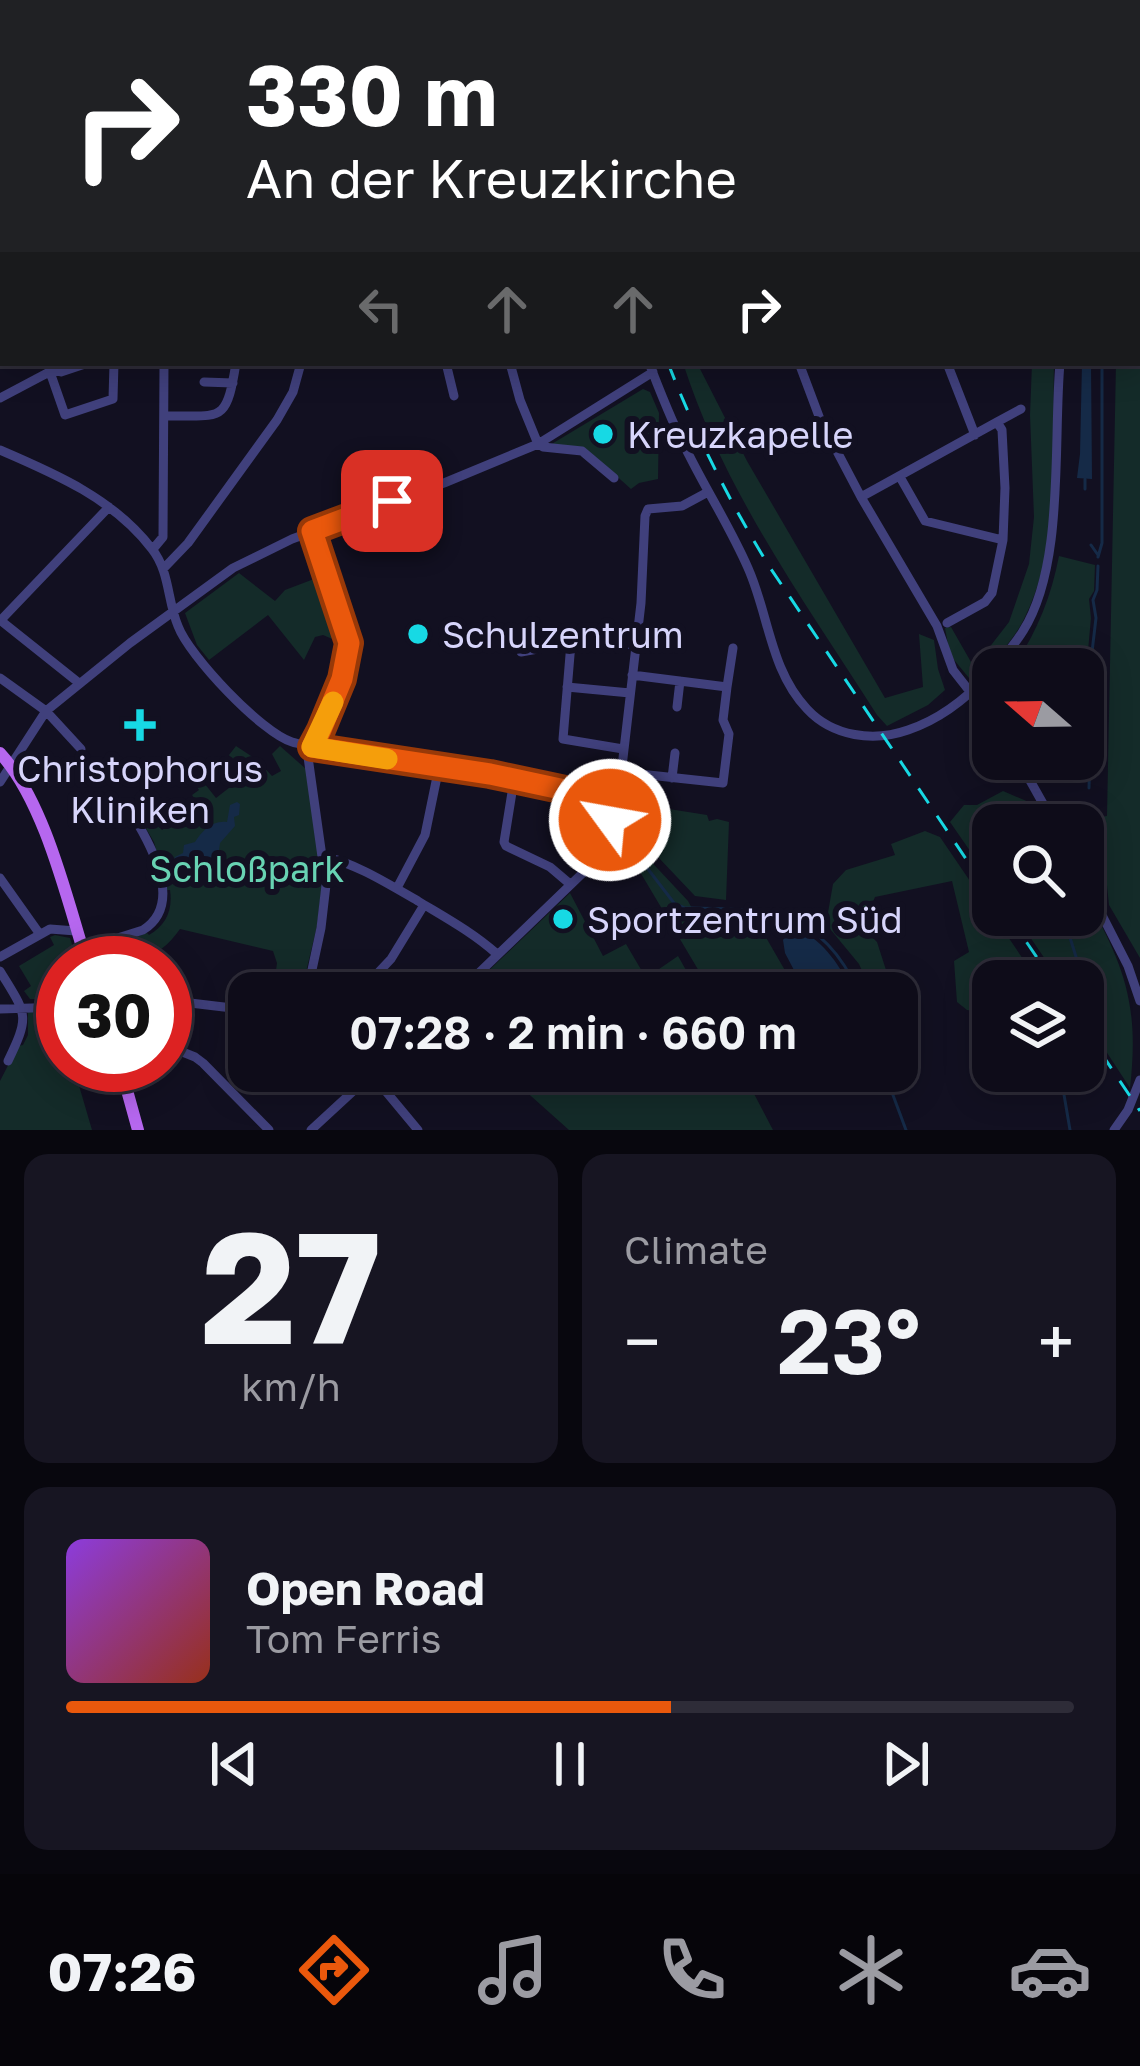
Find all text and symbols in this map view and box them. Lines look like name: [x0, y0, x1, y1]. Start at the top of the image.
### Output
text: 330 m: [246, 44, 498, 144]
icon: right: [48, 48, 204, 204]
text: An der Kreuzkirche: [246, 145, 737, 210]
icon: left: [348, 276, 414, 342]
icon: ahead: [474, 276, 540, 342]
icon: ahead: [600, 276, 666, 342]
icon: right: [726, 276, 792, 342]
place label: Kreuzkapelle: [627, 413, 853, 456]
marker: Kreuzkapelle: [590, 421, 616, 447]
pin: [341, 450, 443, 552]
icon: arrive: [359, 468, 425, 534]
place label: Schulzentrum: [442, 613, 684, 656]
marker: Schulzentrum: [405, 621, 431, 647]
north arrow: [972, 648, 1104, 780]
map controls: [972, 648, 1104, 1092]
marker: Christophorus Kliniken: [124, 709, 156, 741]
place label: Christophorus Kliniken: [17, 747, 263, 831]
position arrow: [547, 757, 673, 883]
button: search: [972, 804, 1104, 936]
park label: Schloßpark: [149, 847, 345, 890]
place label: Sportzentrum Süd: [587, 898, 903, 941]
marker: Sportzentrum Süd: [550, 906, 576, 932]
speed limit sign: 30: [36, 936, 192, 1092]
button: layers: [972, 960, 1104, 1092]
text: 07:28 · 2 min · 660 m: [349, 1005, 797, 1059]
text: 27: [201, 1191, 381, 1378]
text: Climate: [624, 1226, 768, 1273]
text: 23°: [777, 1286, 921, 1394]
text: −: [624, 1301, 660, 1381]
text: +: [1038, 1301, 1074, 1381]
text: km/h: [241, 1363, 341, 1410]
text: Open Road: [246, 1561, 485, 1615]
text: Tom Ferris: [246, 1615, 441, 1662]
icon: previous: [201, 1731, 267, 1797]
icon: pause: [537, 1731, 603, 1797]
icon: next: [873, 1731, 939, 1797]
icon: directions: [292, 1928, 376, 2012]
icon: music: [471, 1928, 555, 2012]
icon: phone: [650, 1928, 734, 2012]
icon: climate: [829, 1928, 913, 2012]
icon: car: [1008, 1928, 1092, 2012]
text: 07:26: [48, 1938, 197, 2003]

